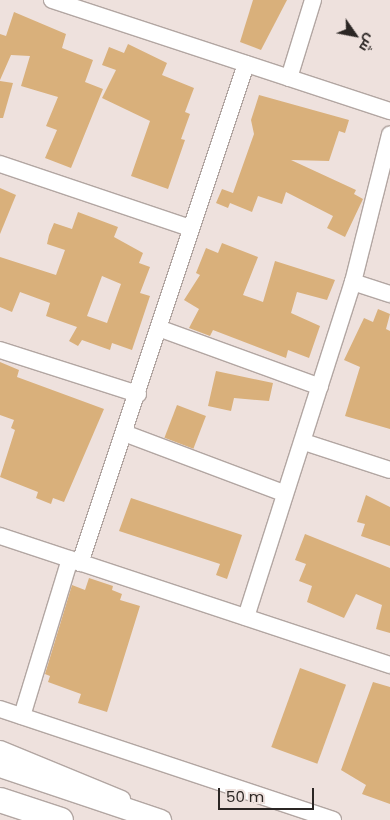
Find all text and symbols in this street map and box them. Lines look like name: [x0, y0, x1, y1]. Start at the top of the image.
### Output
north arrow: [330, 10, 380, 60]
text: ش: [354, 30, 381, 56]
scale bar: [220, 778, 316, 810]
text: 50 m: [226, 786, 264, 807]

